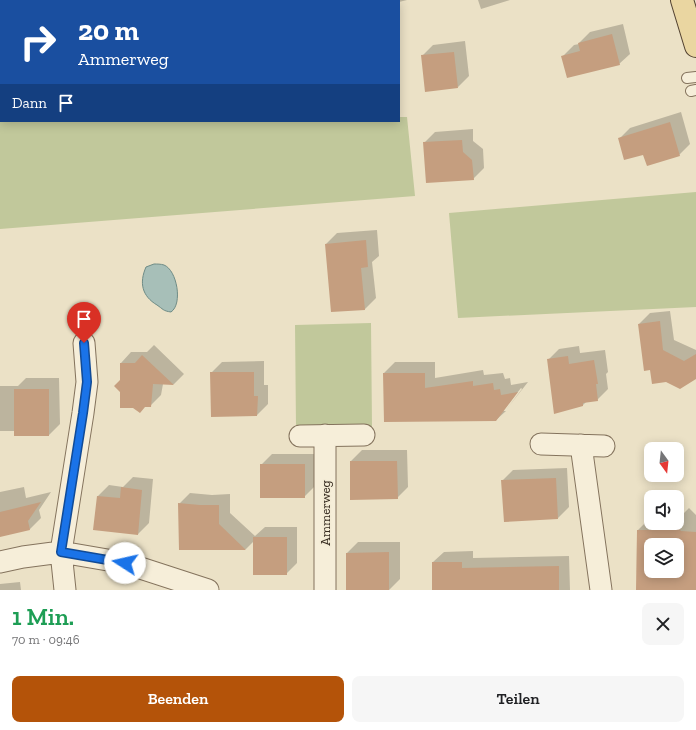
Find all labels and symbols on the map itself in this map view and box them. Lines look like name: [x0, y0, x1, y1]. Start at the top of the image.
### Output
pin: [67, 302, 101, 343]
north arrow: [644, 442, 684, 482]
street label: Ammerweg: [318, 480, 333, 546]
position arrow: [104, 542, 146, 584]

